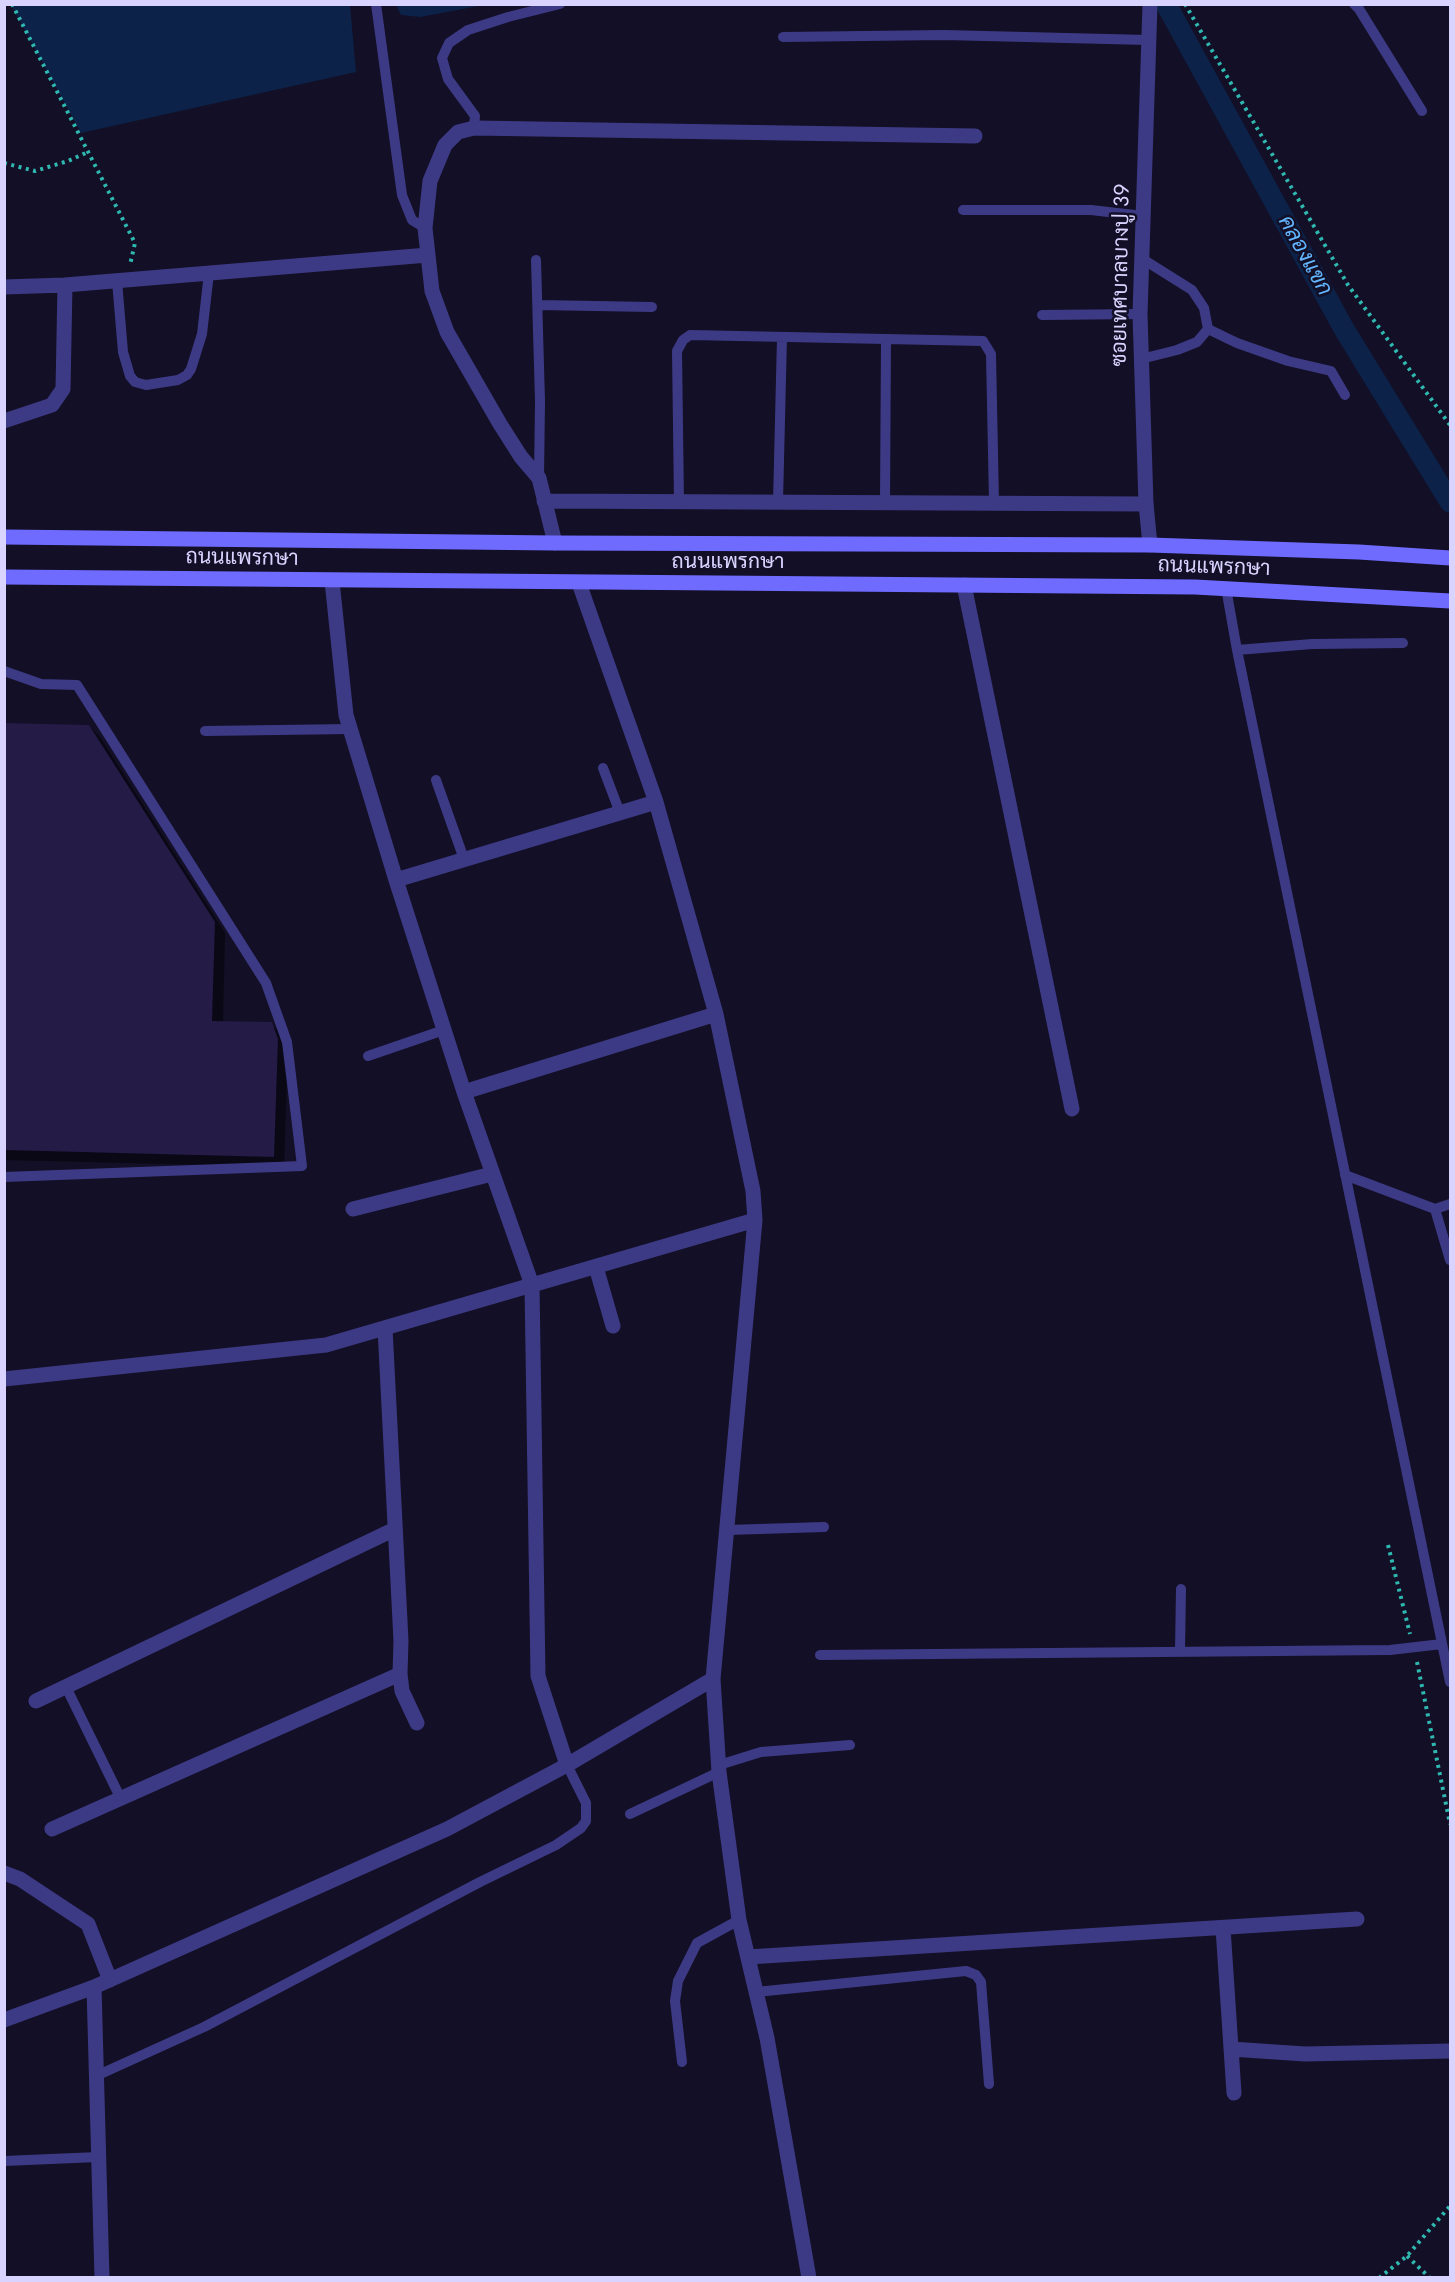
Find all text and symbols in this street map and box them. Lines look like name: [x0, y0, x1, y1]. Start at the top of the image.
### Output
street label: ซอยเทศบาลบางปู 39: [1108, 183, 1136, 367]
water label: คลองแขก: [1271, 211, 1337, 301]
street label: ถนนแพรกษา: [185, 545, 299, 573]
street label: ถนนแพรกษา: [672, 550, 784, 576]
street label: ถนนแพรกษา: [1157, 553, 1271, 583]

